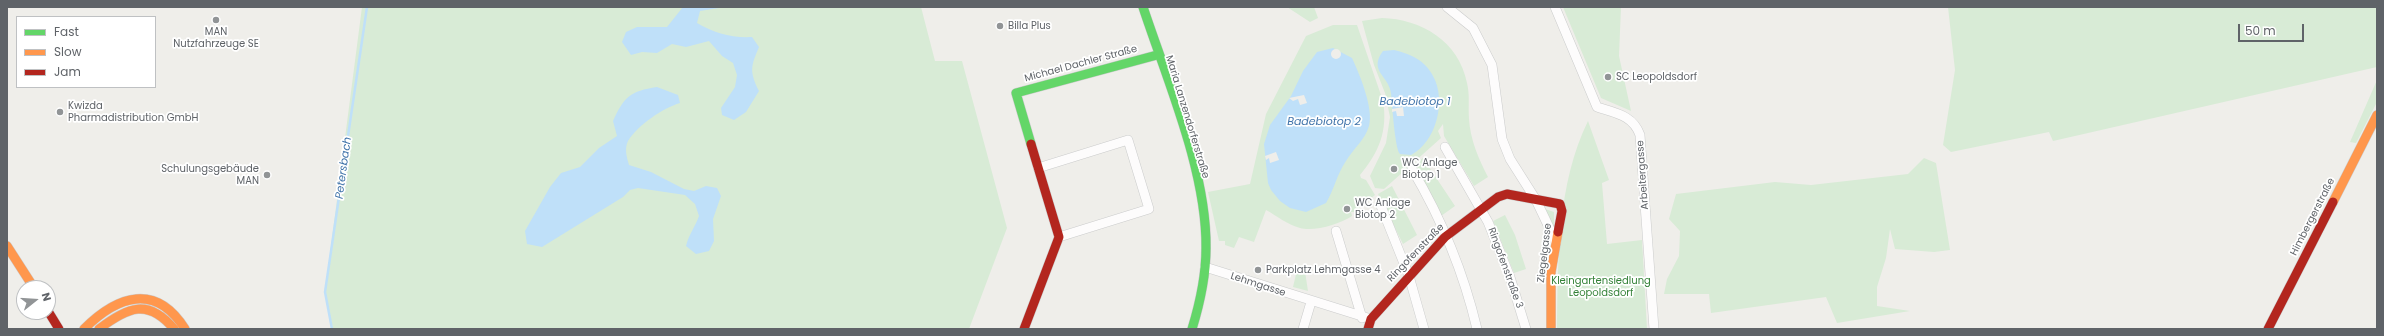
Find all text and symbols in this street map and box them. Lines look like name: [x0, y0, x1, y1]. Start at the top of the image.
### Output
marker: MAN Nutzfahrzeuge SE: [211, 15, 221, 25]
legend: [16, 16, 156, 88]
scale bar: [2240, 16, 2306, 42]
place label: Billa Plus: [1008, 20, 1051, 32]
marker: Billa Plus: [995, 21, 1005, 31]
text: 50 m: [2245, 22, 2276, 39]
text: Fast: [54, 23, 79, 40]
place label: MAN Nutzfahrzeuge SE: [173, 26, 259, 50]
text: Slow: [54, 43, 82, 60]
street label: Michael Dachler Straße: [1023, 43, 1139, 85]
street label: Maria Lanzendorferstraße: [1163, 54, 1211, 180]
text: Jam: [54, 63, 81, 80]
place label: SC Leopoldsdorf: [1616, 71, 1697, 83]
marker: SC Leopoldsdorf: [1603, 72, 1613, 82]
water label: Badebiotop 1: [1380, 95, 1450, 109]
place label: Kwizda Pharmadistribution GmbH: [68, 100, 198, 124]
marker: Kwizda Pharmadistribution GmbH: [55, 107, 65, 117]
water label: Badebiotop 2: [1287, 115, 1361, 129]
water label: Petersbach: [333, 136, 355, 200]
street label: Arbeitergasse: [1635, 140, 1651, 210]
place label: WC Anlage Biotop 1: [1402, 157, 1457, 180]
place label: Schulungsgebäude MAN: [161, 163, 259, 186]
marker: WC Anlage Biotop 1: [1389, 164, 1399, 174]
marker: Schulungsgebäude MAN: [262, 170, 272, 180]
street label: Himbergerstraße: [2288, 176, 2338, 258]
place label: WC Anlage Biotop 2: [1355, 197, 1410, 220]
marker: WC Anlage Biotop 2: [1342, 204, 1352, 214]
street label: Ringofenstraße: [1385, 221, 1447, 285]
street label: Ziegelgasse: [1535, 223, 1555, 283]
street label: Ringofenstraße 3: [1485, 226, 1525, 310]
place label: Parkplatz Lehmgasse 4: [1266, 264, 1381, 276]
marker: Parkplatz Lehmgasse 4: [1253, 265, 1263, 275]
street label: Lehmgasse: [1229, 270, 1287, 300]
park label: Kleingartensiedlung Leopoldsdorf: [1551, 275, 1651, 298]
north arrow: [16, 280, 56, 320]
text: N: [38, 290, 55, 303]

